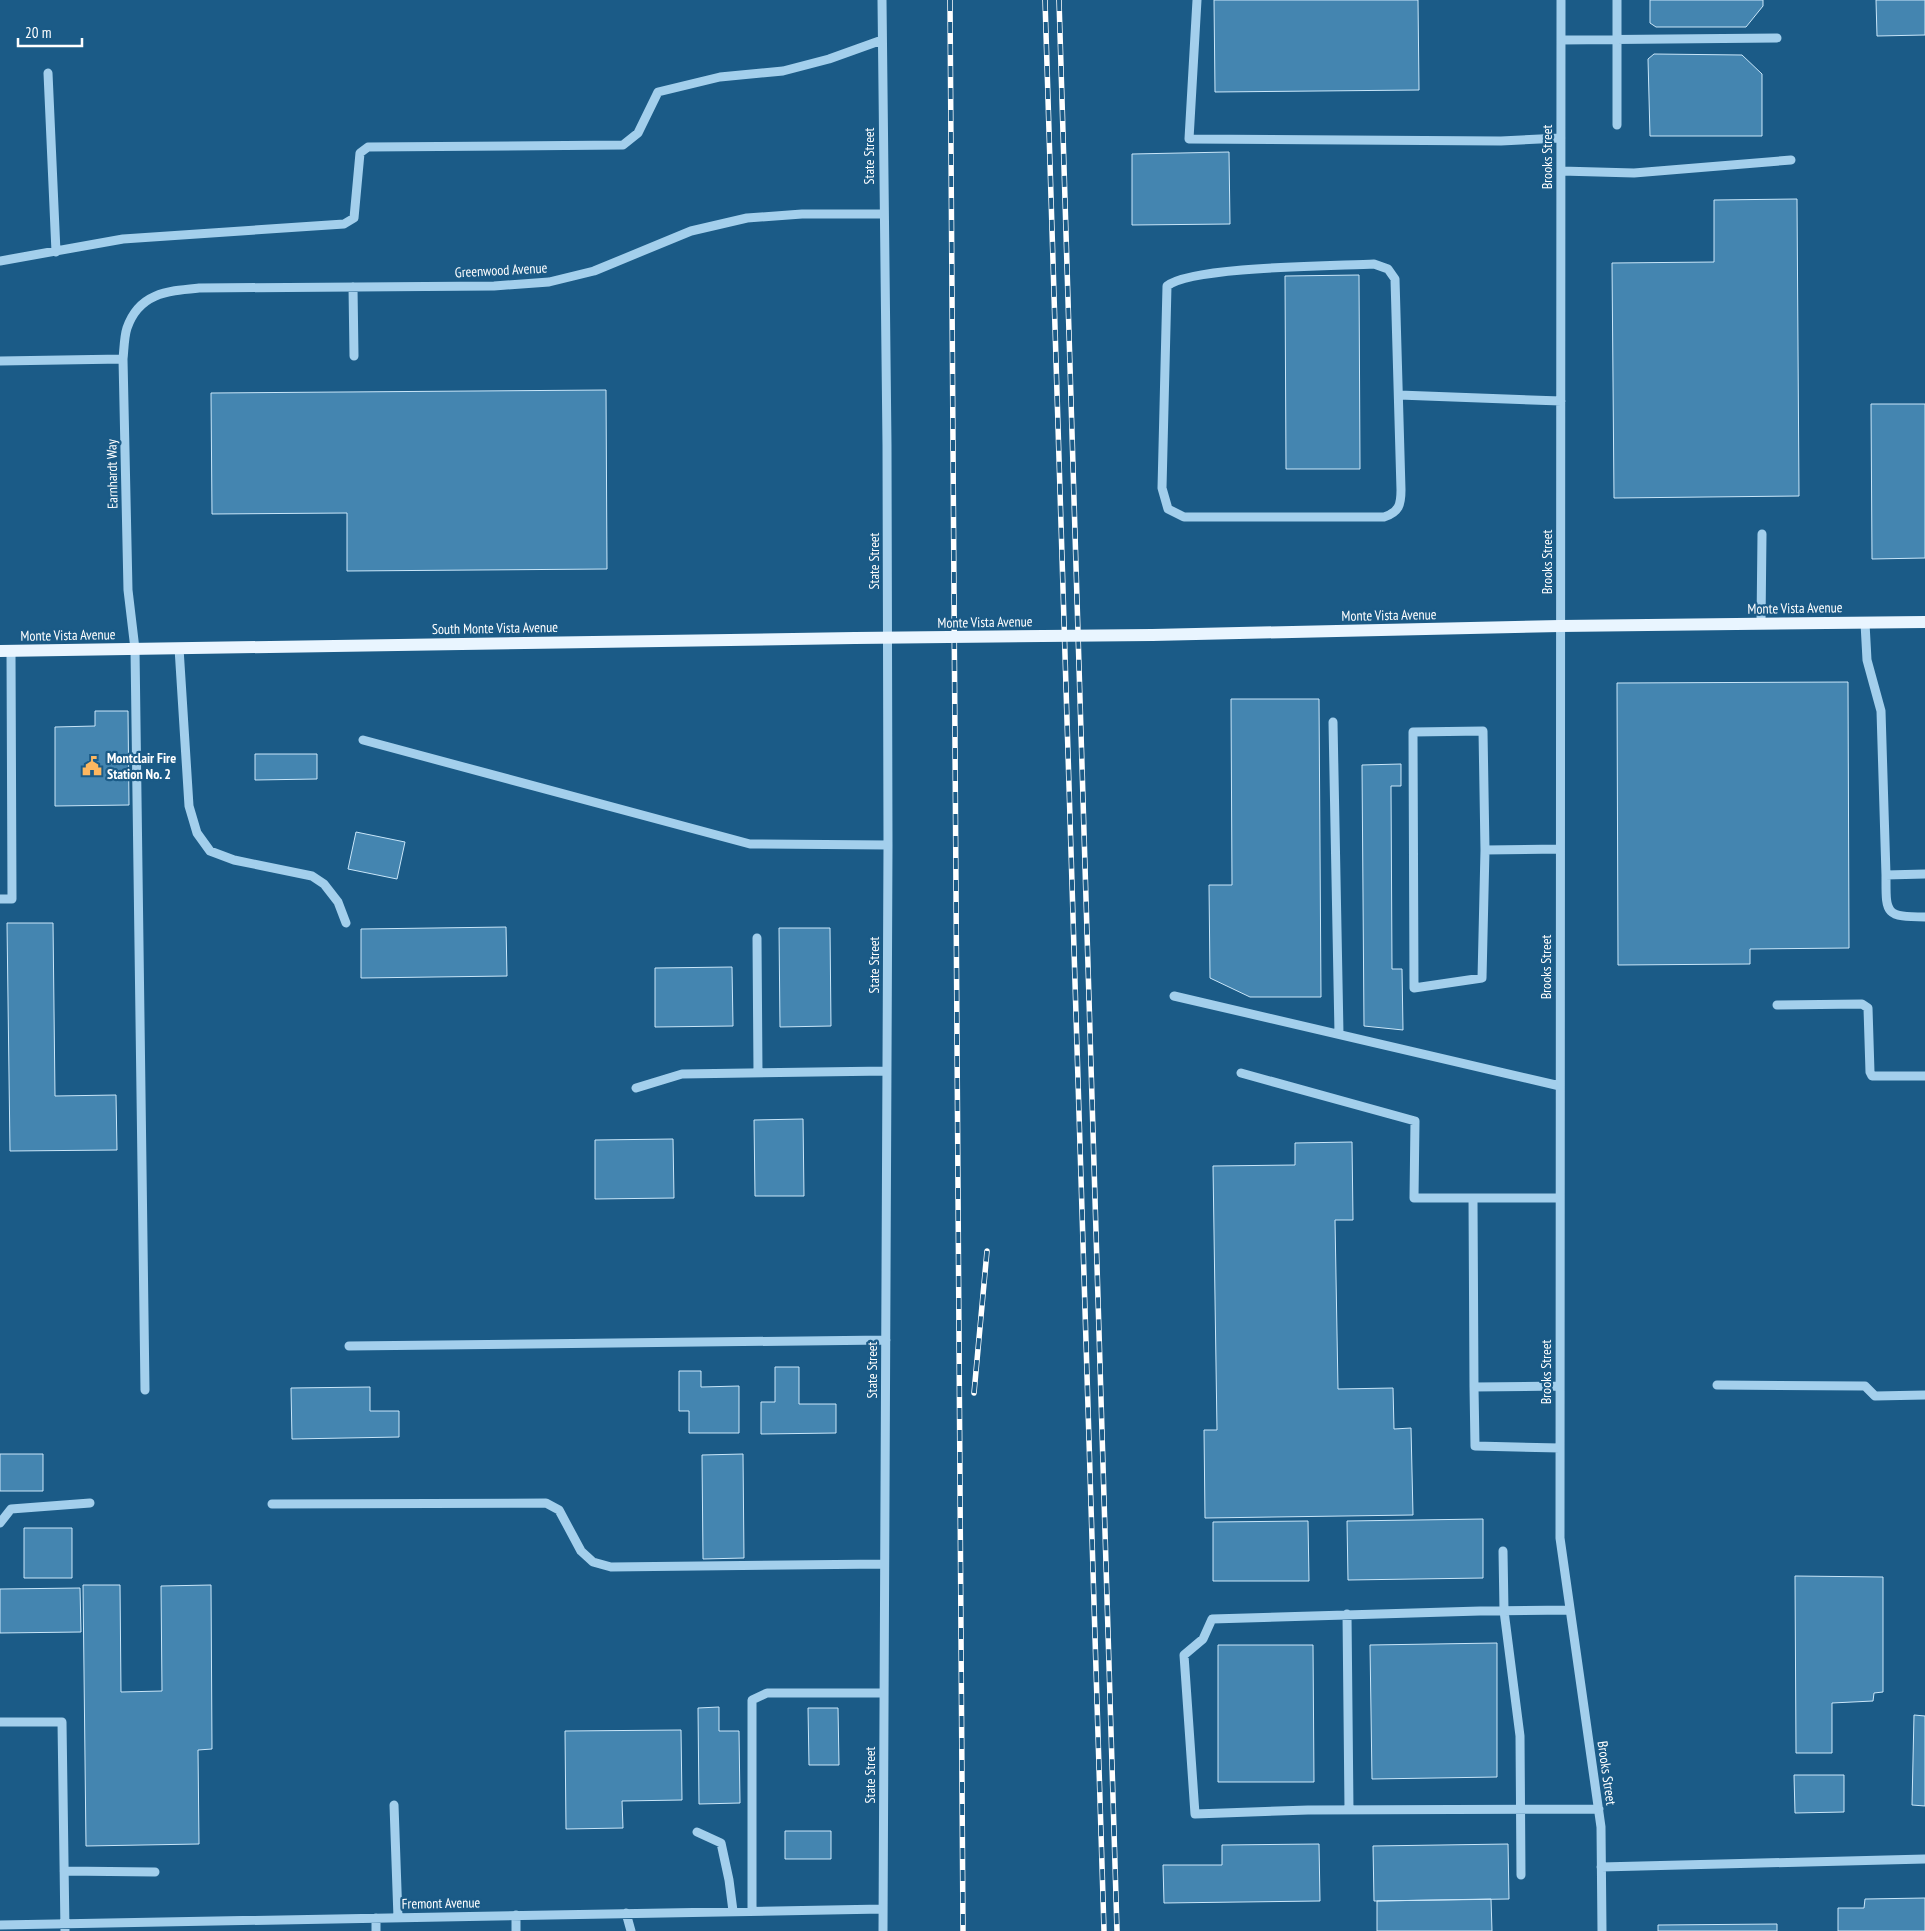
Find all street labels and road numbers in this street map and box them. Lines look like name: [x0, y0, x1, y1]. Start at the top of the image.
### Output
street label: Brooks Street: [1538, 125, 1556, 189]
street label: State Street: [860, 127, 878, 184]
street label: Greenwood Avenue: [454, 259, 548, 281]
street label: Earnhardt Way: [102, 438, 122, 509]
street label: Brooks Street: [1538, 530, 1556, 594]
street label: State Street: [865, 532, 883, 589]
street label: Monte Vista Avenue: [1747, 598, 1843, 618]
street label: Monte Vista Avenue: [1341, 605, 1437, 625]
street label: Monte Vista Avenue: [937, 612, 1033, 632]
street label: South Monte Vista Avenue: [432, 618, 558, 638]
street label: Monte Vista Avenue: [20, 625, 116, 645]
street label: Brooks Street: [1537, 935, 1555, 999]
street label: State Street: [865, 936, 883, 993]
street label: Brooks Street: [1537, 1340, 1555, 1404]
street label: State Street: [863, 1341, 881, 1398]
street label: Brooks Street: [1594, 1740, 1620, 1806]
street label: State Street: [861, 1746, 879, 1803]
street label: Fremont Avenue: [402, 1893, 481, 1913]

